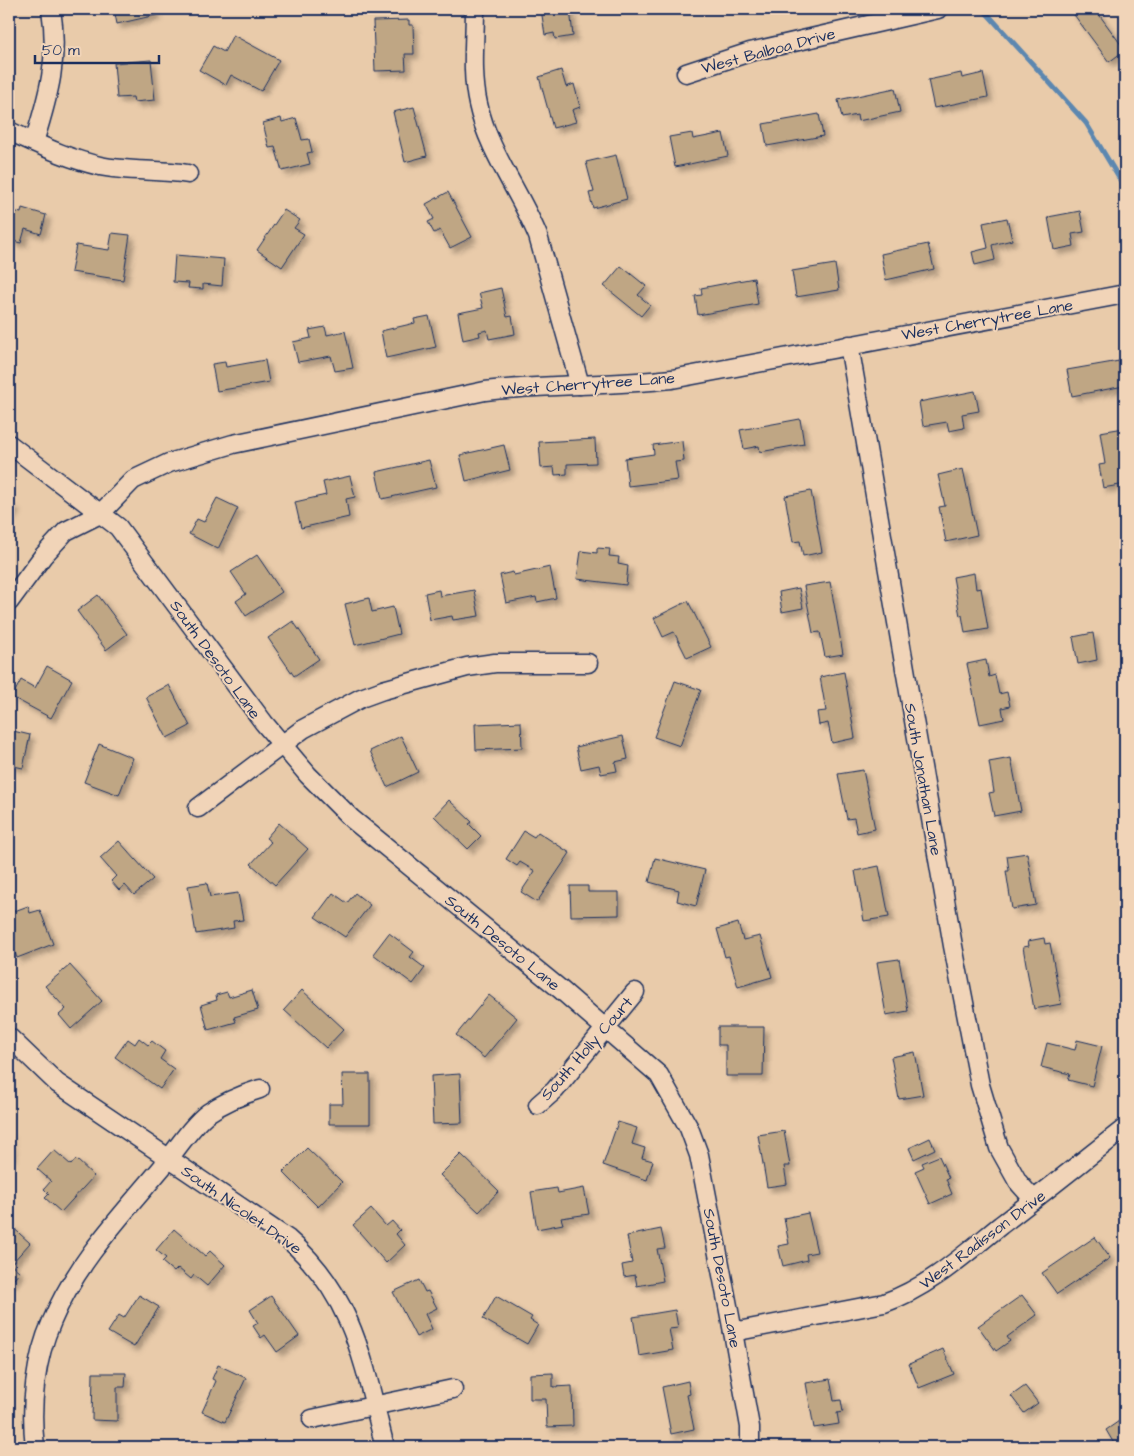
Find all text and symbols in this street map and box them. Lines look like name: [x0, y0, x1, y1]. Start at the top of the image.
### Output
street label: West Balboa Drive: [699, 22, 838, 79]
scale bar: [35, 32, 159, 64]
text: 50 m: [42, 40, 80, 61]
street label: West Cherrytree Lane: [900, 294, 1075, 347]
street label: West Cherrytree Lane: [501, 367, 676, 402]
street label: South Desoto Lane: [165, 596, 266, 724]
street label: South Jonathan Lane: [899, 701, 947, 858]
street label: South Desoto Lane: [440, 890, 565, 996]
street label: South Holly Court: [536, 992, 639, 1106]
street label: South Nicolet Drive: [177, 1160, 306, 1260]
street label: West Radisson Drive: [915, 1185, 1051, 1295]
street label: South Desoto Lane: [698, 1206, 746, 1350]

